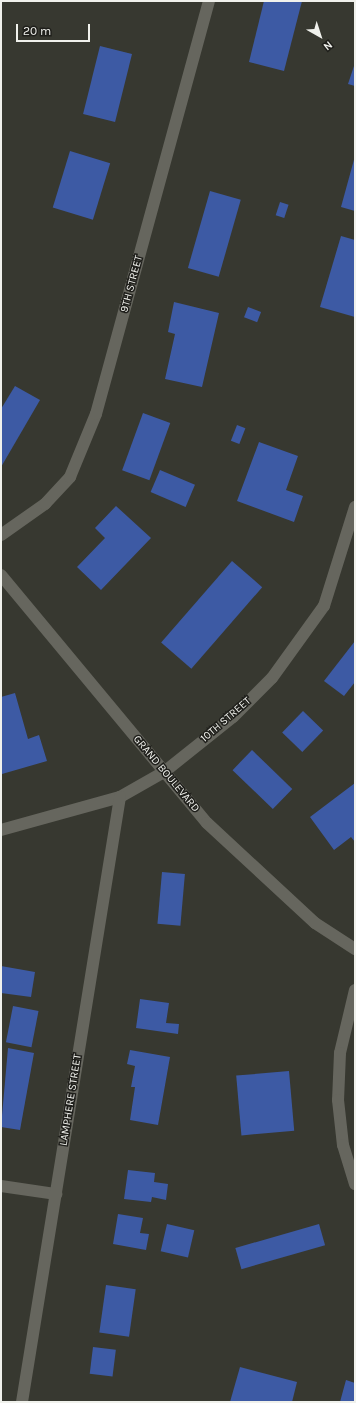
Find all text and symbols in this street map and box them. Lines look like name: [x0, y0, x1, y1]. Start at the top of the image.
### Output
scale bar: [18, 16, 92, 42]
north arrow: [300, 16, 340, 56]
text: 20 m: [23, 24, 51, 38]
text: N: [321, 38, 335, 53]
street label: 9TH STREET: [118, 254, 146, 314]
street label: 10TH STREET: [198, 695, 254, 745]
street label: GRAND BOULEVARD: [130, 733, 202, 815]
street label: LAMPHERE STREET: [57, 1053, 85, 1147]

